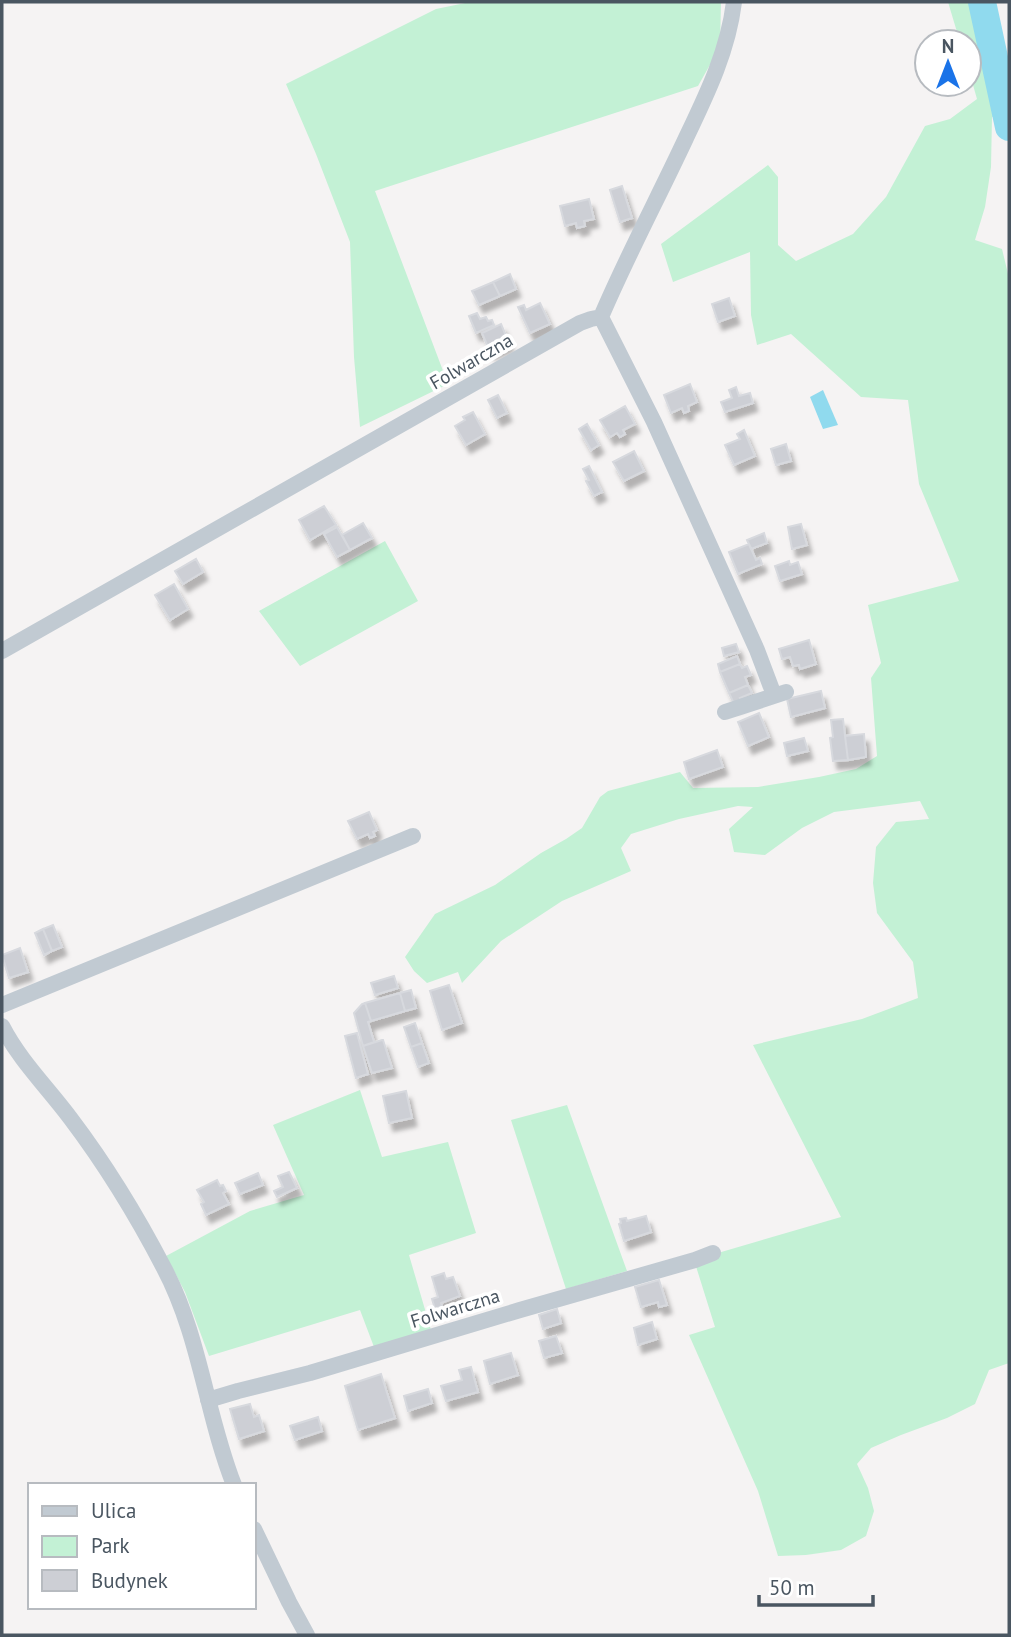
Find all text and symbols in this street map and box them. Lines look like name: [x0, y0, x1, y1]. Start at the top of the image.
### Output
north arrow: [913, 28, 983, 98]
text: N: [942, 34, 954, 58]
street label: Folwarczna: [425, 328, 517, 394]
street label: Folwarczna: [408, 1283, 502, 1333]
legend: [28, 1483, 256, 1609]
text: Ulica: [91, 1497, 136, 1524]
text: Park: [91, 1532, 130, 1559]
scale bar: [759, 1564, 873, 1608]
text: Budynek: [91, 1567, 168, 1594]
text: 50 m: [769, 1574, 815, 1601]

